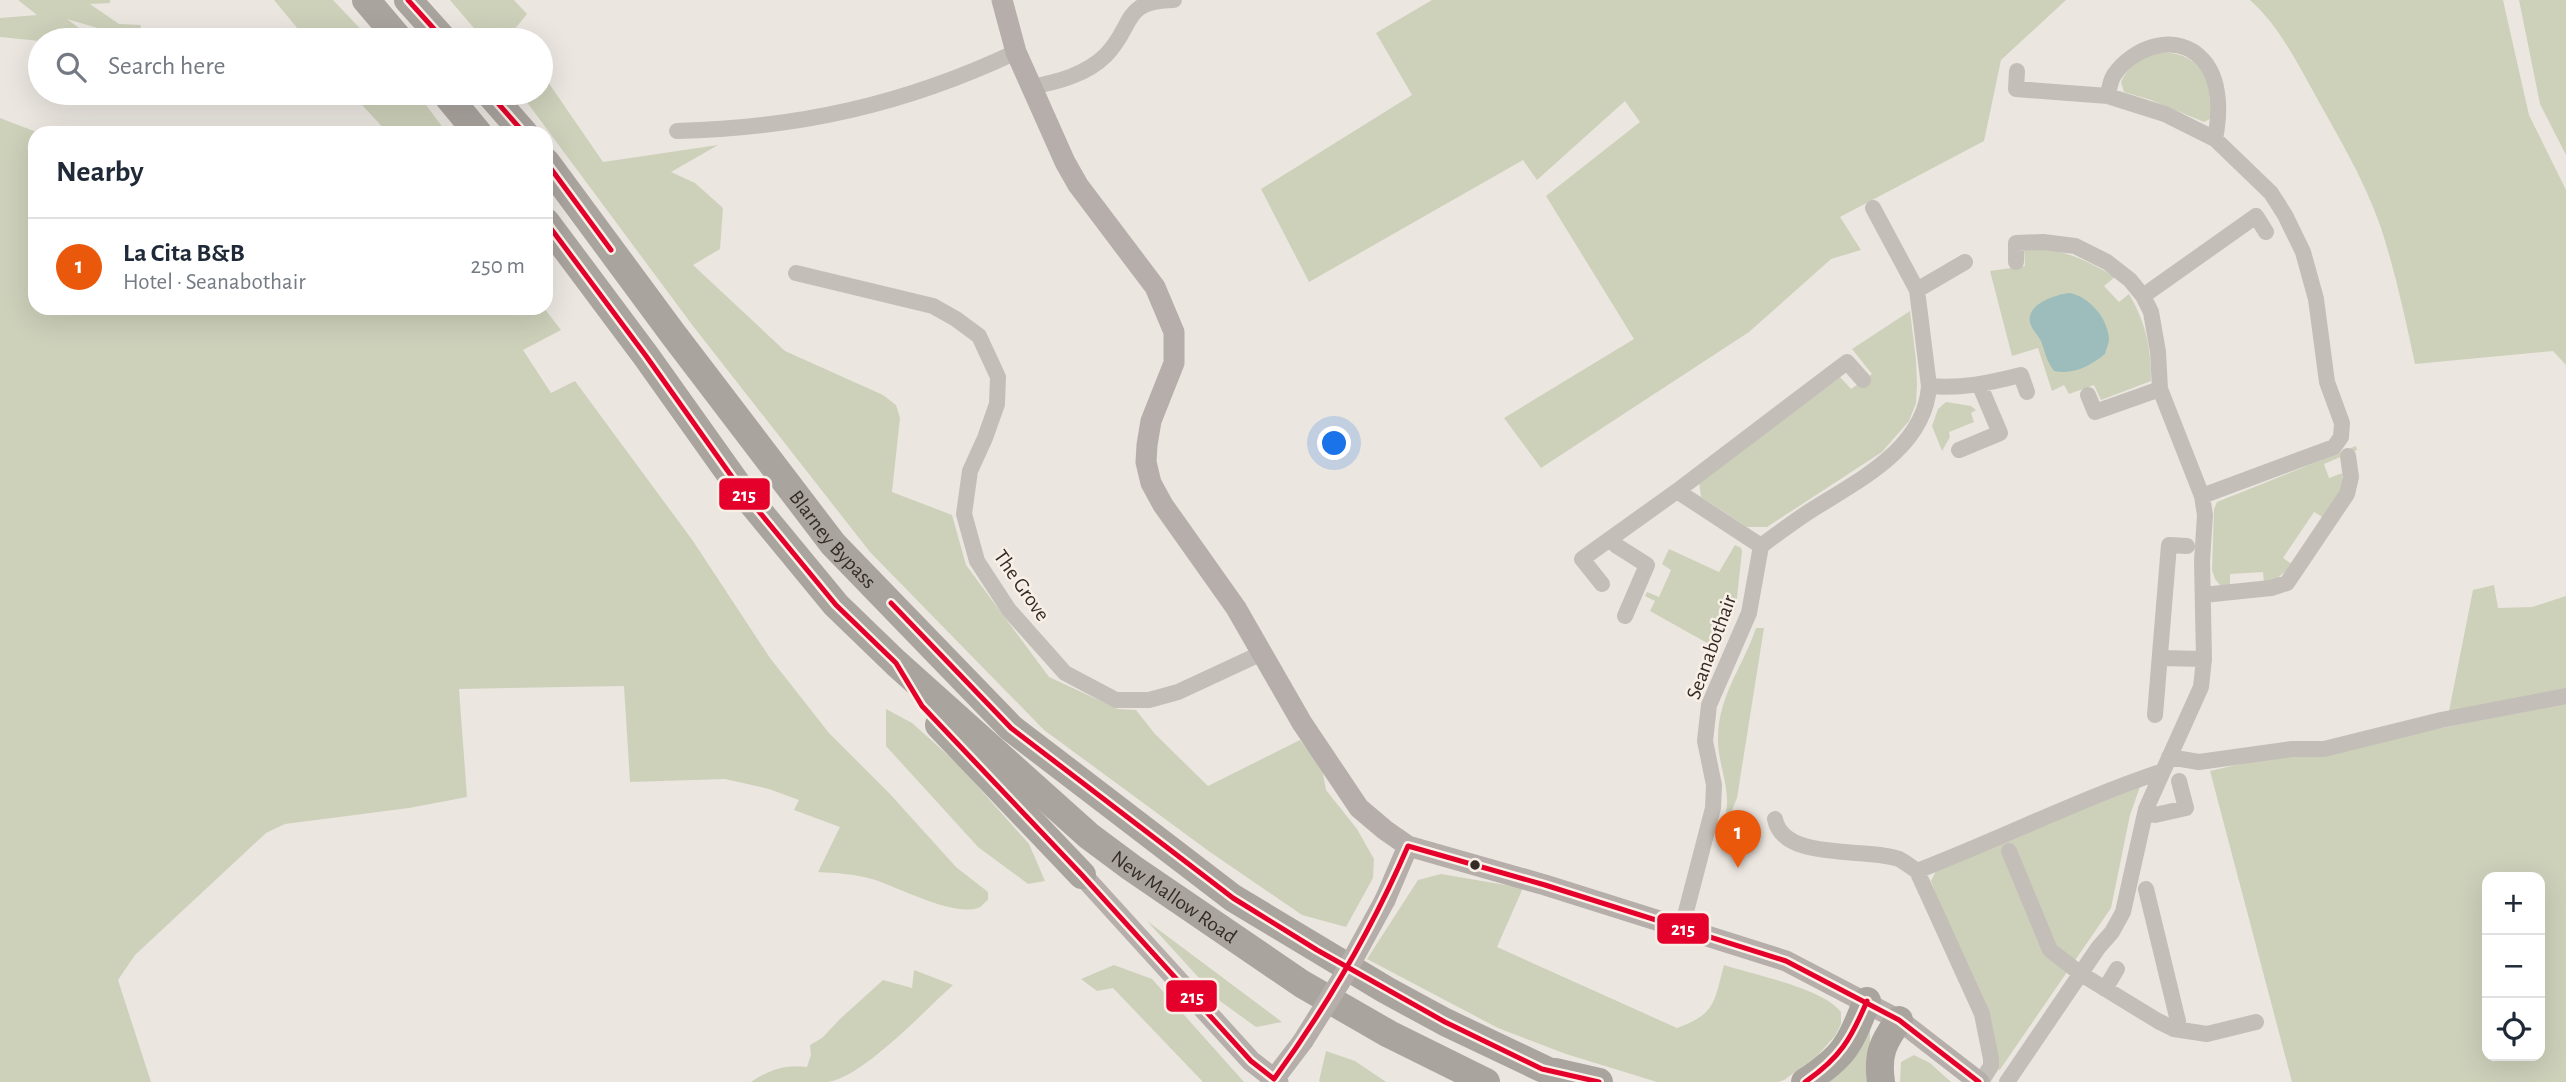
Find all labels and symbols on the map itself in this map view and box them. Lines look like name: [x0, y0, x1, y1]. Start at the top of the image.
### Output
your location: [1317, 426, 1351, 460]
line badge: 215: [718, 477, 771, 511]
text: 215: [732, 486, 756, 505]
street label: Blarney Bypass: [785, 486, 880, 593]
street label: The Grove: [990, 546, 1054, 625]
street label: Seanabothair: [1683, 592, 1740, 702]
pin: 1: [1715, 810, 1761, 868]
street label: New Mallow Road: [1107, 847, 1241, 947]
unlabelled marker: [1468, 858, 1482, 872]
line badge: 215: [1656, 912, 1710, 945]
text: 215: [1671, 920, 1695, 939]
line badge: 215: [1165, 979, 1218, 1013]
text: 215: [1180, 988, 1204, 1007]

